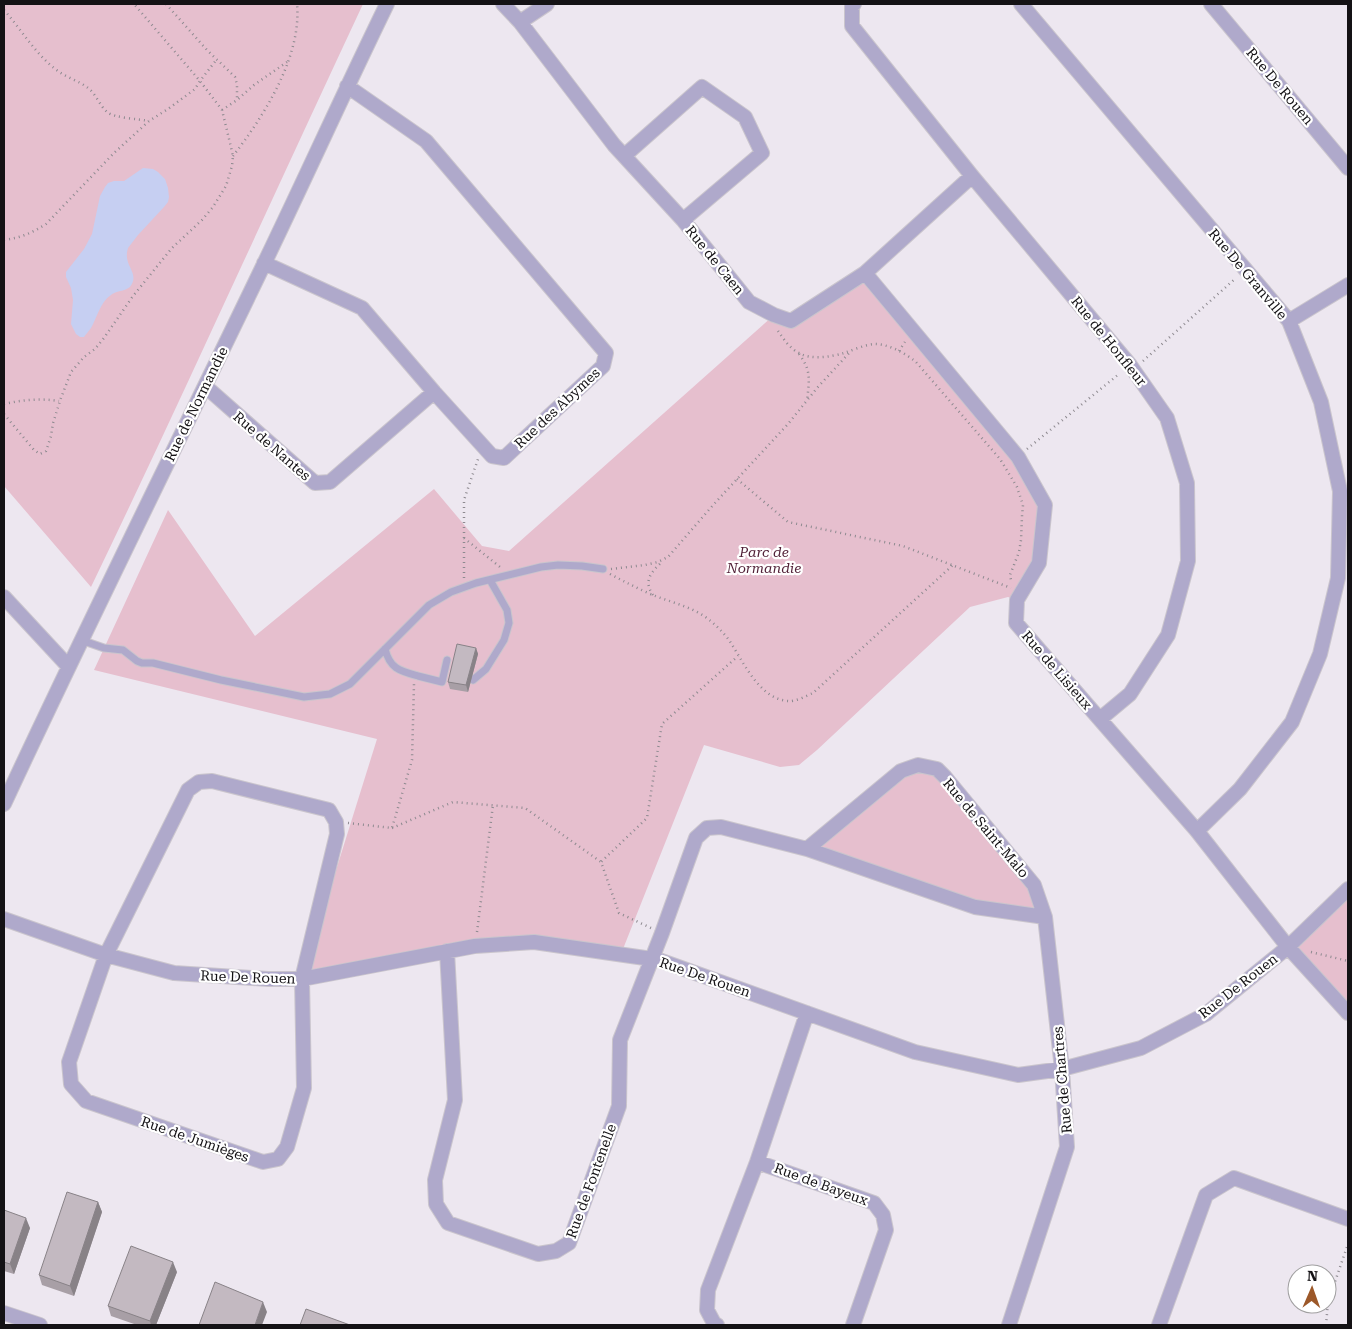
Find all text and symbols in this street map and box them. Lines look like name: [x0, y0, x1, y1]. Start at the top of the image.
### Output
street label: Rue De Rouen: [1243, 44, 1317, 128]
street label: Rue de Caen: [682, 222, 748, 298]
street label: Rue De Granville: [1205, 225, 1291, 323]
street label: Rue de Honfleur: [1068, 293, 1150, 389]
street label: Rue de Normandie: [161, 344, 231, 464]
street label: Rue des Abymes: [511, 364, 603, 451]
street label: Rue de Nantes: [230, 408, 314, 484]
park label: Parc de Normandie: [726, 544, 801, 576]
street label: Rue de Lisieux: [1019, 628, 1095, 712]
street label: Rue de Saint-Malo: [940, 775, 1032, 881]
street label: Rue De Rouen: [1196, 950, 1280, 1022]
street label: Rue De Rouen: [657, 954, 753, 1000]
street label: Rue De Rouen: [200, 967, 296, 987]
street label: Rue de Chartres: [1049, 1025, 1075, 1134]
street label: Rue de Jumièges: [139, 1113, 251, 1165]
street label: Rue de Fontenelle: [563, 1121, 619, 1240]
street label: Rue de Bayeux: [772, 1160, 870, 1208]
north arrow: [1287, 1264, 1337, 1314]
text: N: [1307, 1268, 1318, 1284]

